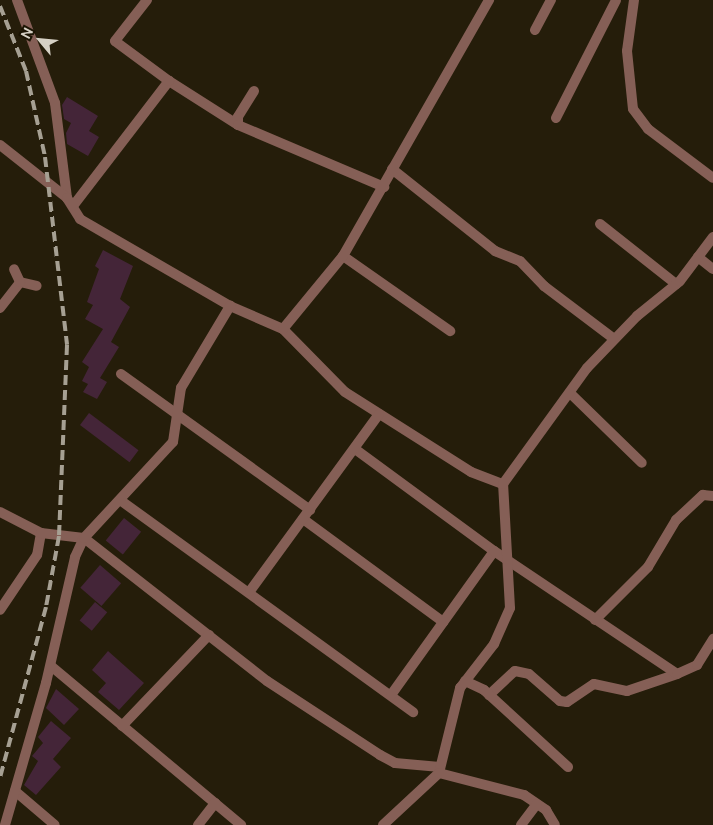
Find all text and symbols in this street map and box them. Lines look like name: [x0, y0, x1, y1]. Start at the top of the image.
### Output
north arrow: [15, 15, 65, 65]
text: N: [17, 25, 36, 41]

